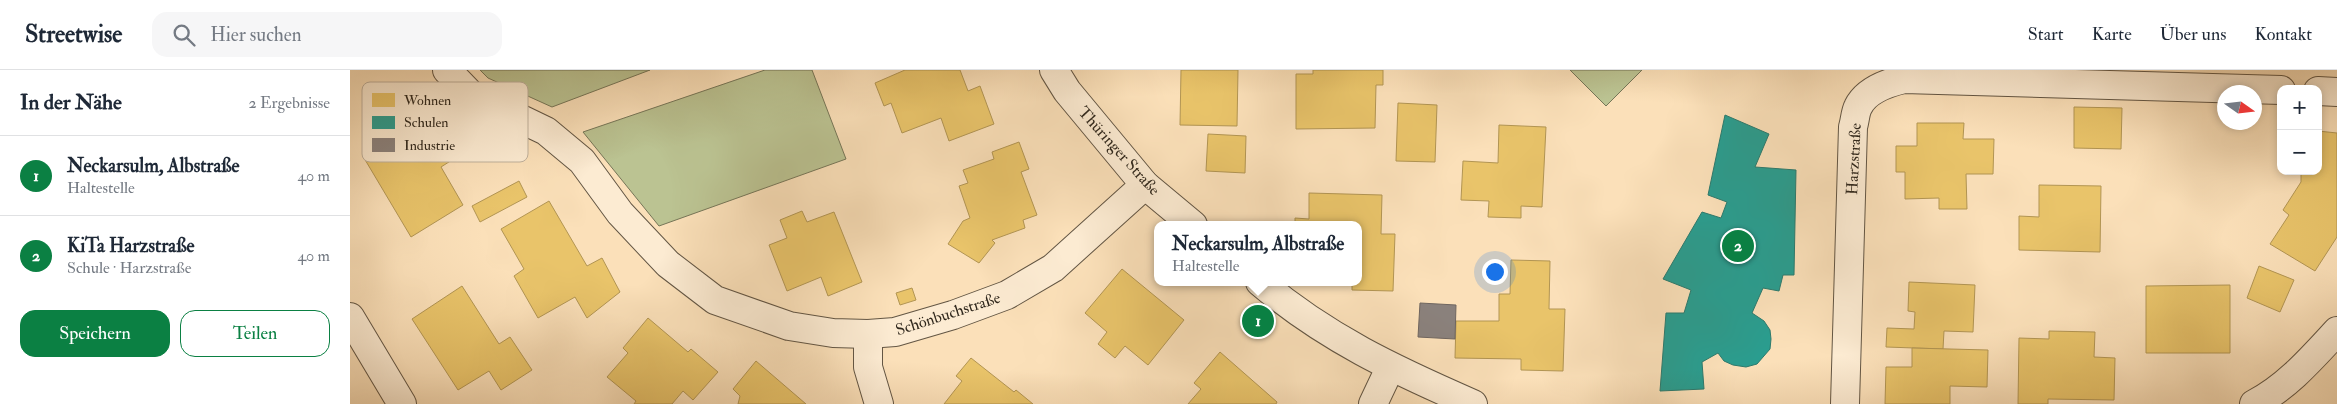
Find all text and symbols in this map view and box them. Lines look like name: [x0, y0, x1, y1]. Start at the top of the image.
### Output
search box: [152, 12, 502, 57]
text: Streetwise: [25, 19, 122, 50]
icon: search: [170, 21, 198, 49]
text: Hier suchen: [210, 23, 302, 47]
text: Start: [2028, 23, 2064, 46]
text: Karte: [2092, 23, 2132, 46]
text: Über uns: [2160, 23, 2226, 46]
text: Kontakt: [2254, 23, 2312, 46]
legend: [362, 82, 528, 162]
north arrow: [2217, 85, 2262, 130]
map controls: [2277, 85, 2322, 175]
button: +: [2277, 85, 2322, 130]
text: In der Nähe: [20, 89, 122, 116]
text: Wohnen: [403, 92, 451, 109]
text: 2 Ergebnisse: [249, 93, 330, 113]
street label: Thüringer Straße: [1074, 102, 1164, 200]
text: Schulen: [404, 114, 449, 131]
street label: Harzstraße: [1842, 122, 1866, 195]
button: −: [2277, 130, 2322, 175]
text: Industrie: [404, 137, 455, 154]
text: Neckarsulm, Albstraße: [67, 154, 239, 178]
text: 1: [33, 166, 39, 186]
text: 40 m: [297, 166, 330, 186]
text: Haltestelle: [67, 178, 135, 198]
popup: [1154, 221, 1362, 286]
pin: 2: [1722, 227, 1754, 265]
text: Neckarsulm, Albstraße: [1172, 232, 1344, 256]
text: KiTa Harzstraße: [67, 234, 194, 258]
text: 2: [32, 246, 40, 266]
text: 40 m: [297, 246, 330, 266]
text: Haltestelle: [1172, 256, 1240, 276]
text: Schule · Harzstraße: [67, 258, 191, 278]
your location: [1482, 259, 1508, 285]
street label: Schönbuchstraße: [893, 288, 1003, 340]
pin: 1: [1242, 302, 1274, 340]
button: Speichern: [20, 310, 170, 357]
button: Teilen: [180, 310, 330, 357]

